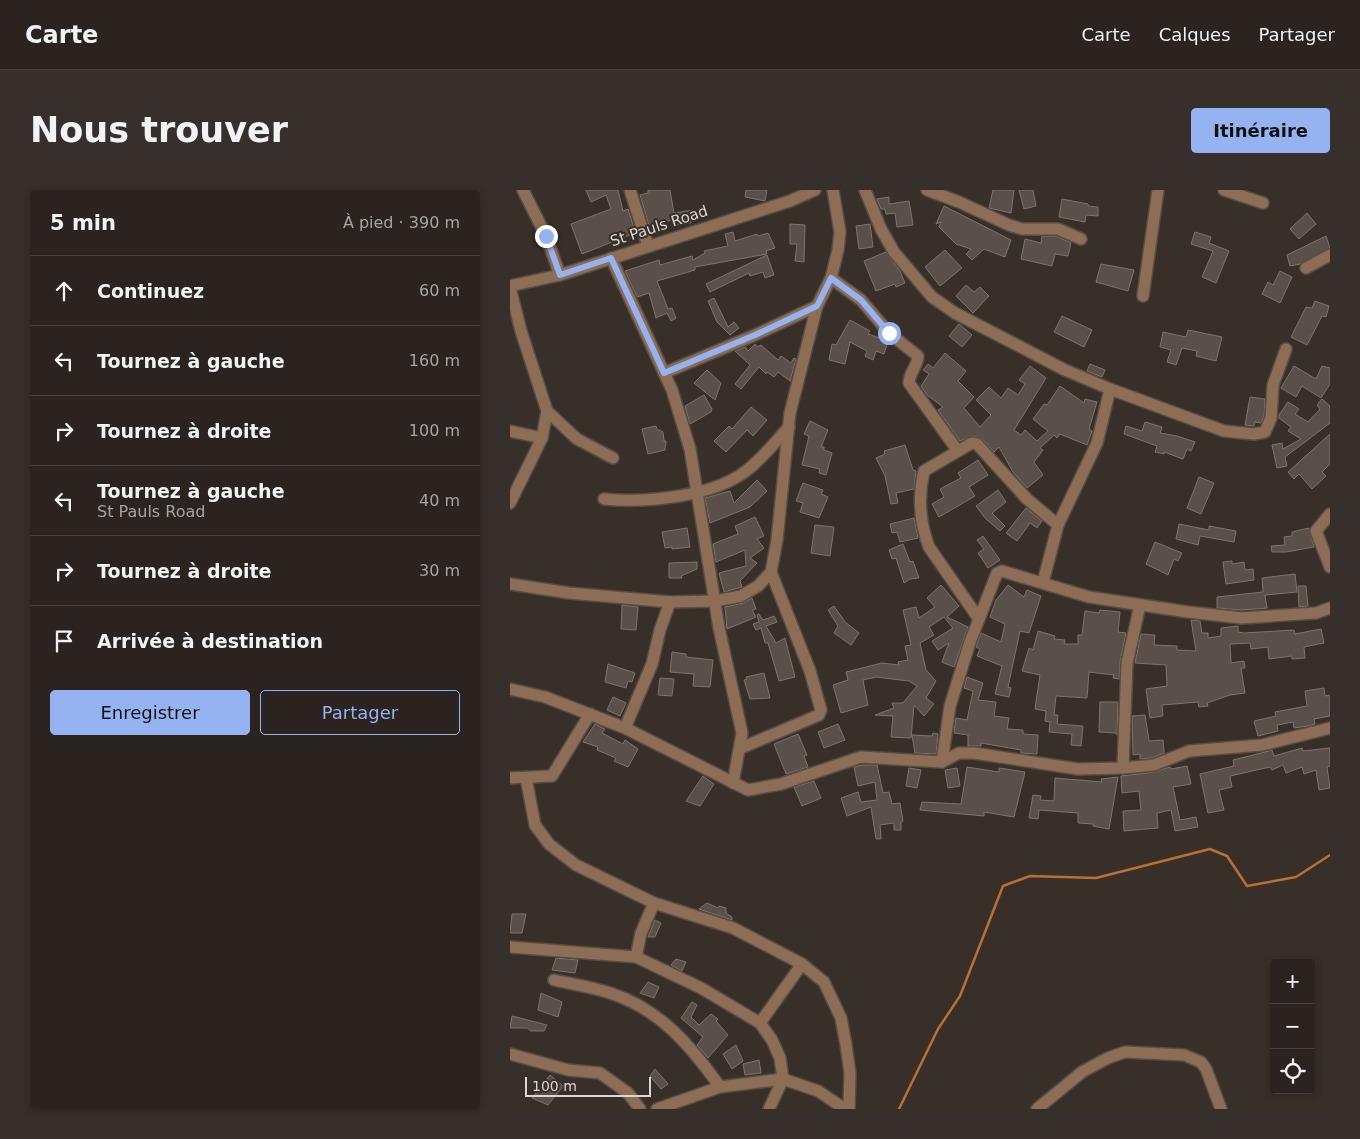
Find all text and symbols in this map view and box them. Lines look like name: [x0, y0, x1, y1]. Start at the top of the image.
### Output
text: Carte: [25, 21, 98, 49]
text: Carte: [1082, 24, 1131, 45]
text: Calques: [1159, 24, 1231, 45]
text: Partager: [1259, 24, 1335, 45]
button: Itinéraire: [1191, 108, 1330, 153]
text: Nous trouver: [30, 110, 288, 150]
street label: St Pauls Road: [608, 202, 710, 250]
text: 5 min: [50, 211, 116, 235]
text: À pied · 390 m: [343, 213, 460, 232]
route end: [535, 225, 558, 248]
icon: ahead: [50, 277, 78, 305]
text: Continuez: [97, 280, 204, 302]
text: 60 m: [419, 281, 460, 300]
route start: [878, 322, 901, 345]
icon: left: [50, 347, 78, 375]
text: Tournez à gauche: [97, 350, 285, 372]
text: 160 m: [409, 351, 460, 370]
icon: right: [50, 417, 78, 445]
text: Tournez à droite: [97, 420, 271, 442]
text: 100 m: [409, 421, 460, 440]
text: Tournez à gauche: [97, 480, 285, 502]
icon: left: [50, 487, 78, 515]
text: 40 m: [419, 491, 460, 510]
text: St Pauls Road: [97, 502, 205, 521]
icon: right: [50, 557, 78, 585]
text: Tournez à droite: [97, 560, 271, 582]
text: 30 m: [419, 561, 460, 580]
icon: arrive: [50, 627, 78, 655]
text: Arrivée à destination: [97, 630, 323, 652]
button: Enregistrer: [50, 690, 250, 735]
button: Partager: [260, 690, 460, 735]
map controls: [1270, 959, 1315, 1094]
button: +: [1270, 959, 1315, 1004]
button: −: [1270, 1004, 1315, 1049]
button: locate: [1270, 1049, 1315, 1094]
scale bar: [525, 1074, 651, 1097]
text: 100 m: [532, 1078, 577, 1094]

